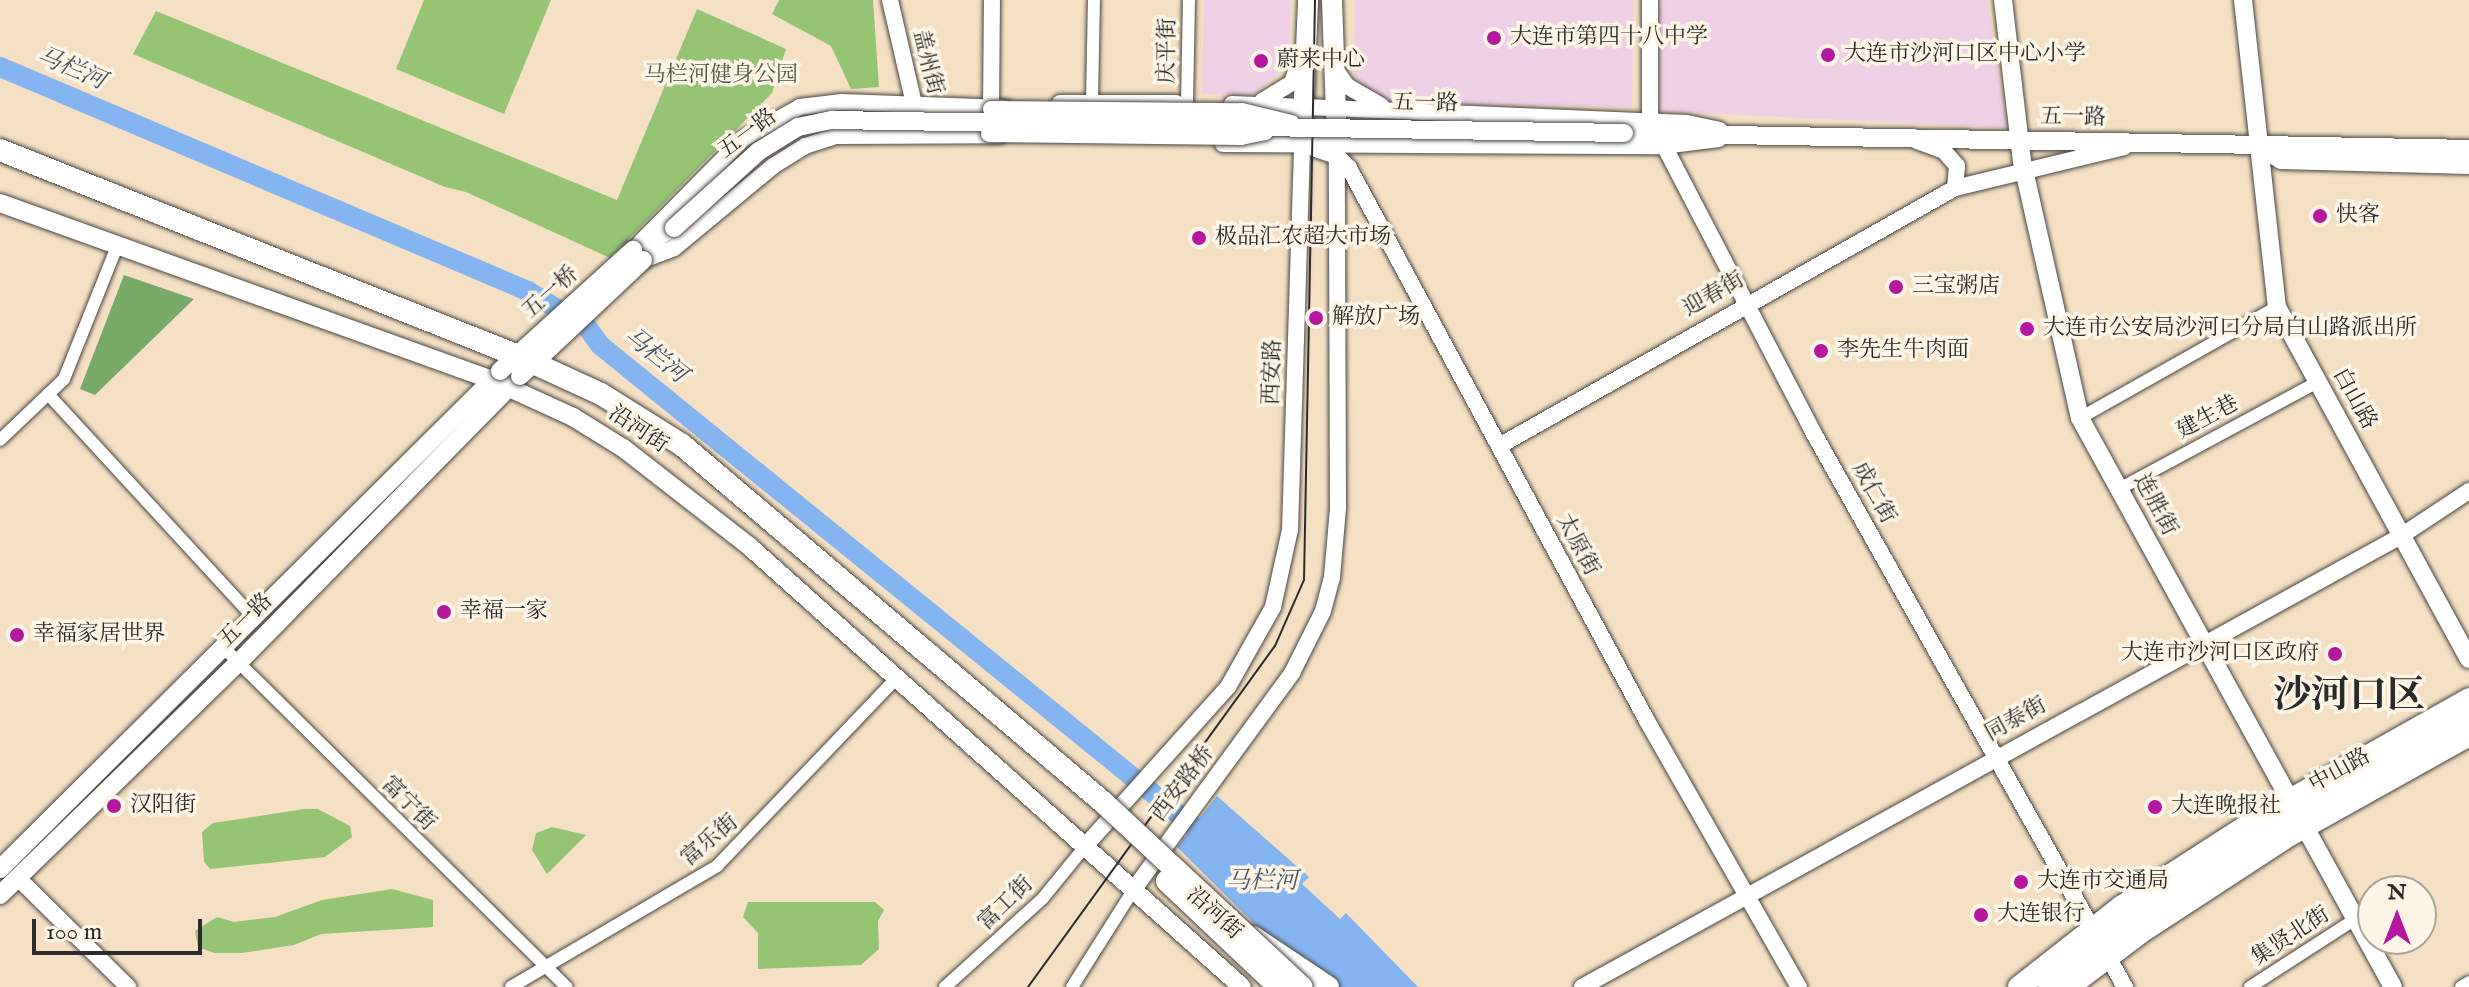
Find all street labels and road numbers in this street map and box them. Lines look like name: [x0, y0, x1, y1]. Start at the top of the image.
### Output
street label: 庆平街: [1154, 18, 1182, 84]
street label: 盖州街: [906, 27, 948, 97]
street label: 五一路: [1392, 90, 1458, 118]
street label: 五一路: [714, 104, 782, 164]
street label: 五一路: [2040, 104, 2106, 132]
street label: 五一桥: [518, 261, 584, 325]
street label: 迎春街: [1679, 267, 1749, 323]
street label: 西安路: [1259, 339, 1287, 405]
street label: 白山路: [2326, 364, 2382, 434]
street label: 建生巷: [2173, 391, 2243, 445]
street label: 沿河街: [603, 401, 673, 459]
street label: 成仁街: [1845, 458, 1901, 528]
street label: 连胜街: [2128, 470, 2182, 540]
street label: 太原街: [1550, 510, 1604, 580]
street label: 五一路: [213, 588, 279, 654]
street label: 同泰街: [1981, 692, 2051, 748]
street label: 西安路桥: [1146, 741, 1220, 827]
street label: 中山路: [2305, 743, 2375, 799]
street label: 富宁街: [375, 771, 441, 837]
street label: 富乐街: [676, 810, 744, 872]
street label: 富工街: [973, 872, 1039, 936]
street label: 沿河街: [1181, 882, 1247, 946]
street label: 集贤北街: [2247, 902, 2335, 972]

